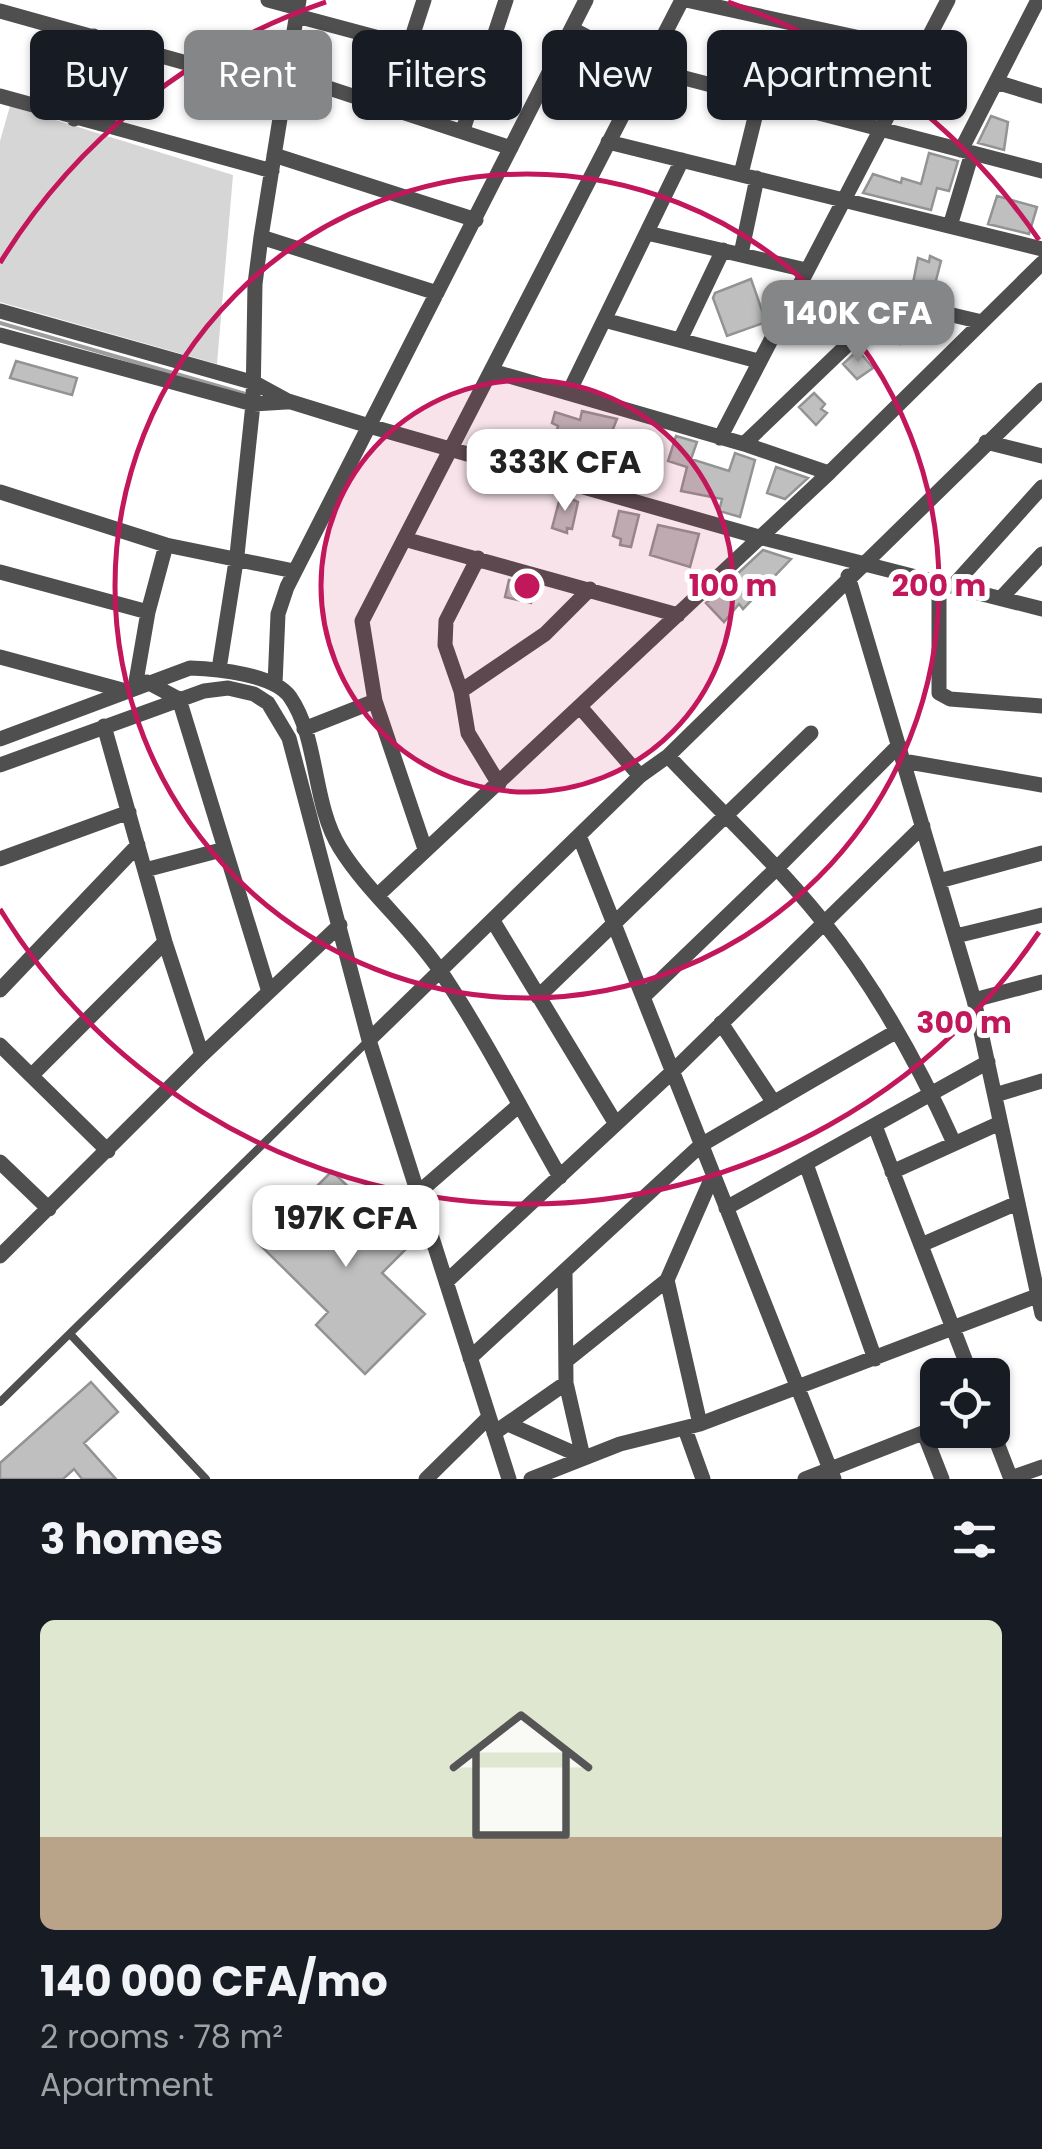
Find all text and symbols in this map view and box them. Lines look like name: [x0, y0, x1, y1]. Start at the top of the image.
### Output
chip: Buy: [30, 30, 164, 120]
chip: Rent: [184, 30, 332, 120]
chip: Filters: [352, 30, 522, 120]
chip: New: [542, 30, 687, 120]
chip: Apartment: [707, 30, 967, 120]
pin: 140K CFA: [755, 280, 961, 365]
text: 140K CFA: [783, 290, 933, 335]
pin: 333K CFA: [462, 429, 668, 514]
text: 333K CFA: [489, 439, 641, 484]
text: 100 m: [689, 564, 777, 607]
text: 200 m: [892, 564, 986, 607]
centre of rings: [509, 568, 545, 604]
text: 300 m: [916, 1001, 1012, 1044]
pin: 197K CFA: [243, 1185, 449, 1270]
text: 197K CFA: [274, 1195, 418, 1240]
map controls: [920, 1358, 1010, 1448]
button: locate: [920, 1358, 1010, 1448]
text: 3 homes: [40, 1510, 223, 1569]
icon: filters: [947, 1512, 1002, 1567]
icon: home: [431, 1685, 611, 1865]
text: 140 000 CFA/mo: [40, 1952, 388, 2011]
text: 2 rooms · 78 m²: [40, 2014, 283, 2059]
text: Apartment: [40, 2062, 213, 2107]

